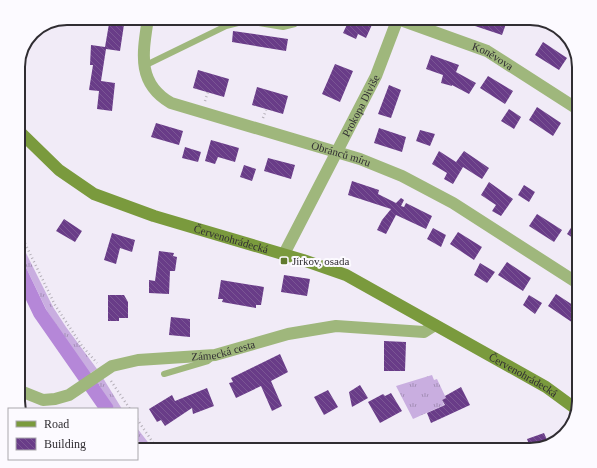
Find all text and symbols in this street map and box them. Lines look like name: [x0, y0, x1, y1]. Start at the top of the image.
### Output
street label: Koněvova: [471, 40, 516, 72]
street label: Prokopa Diviše: [340, 73, 382, 139]
street label: Obránců míru: [310, 139, 373, 169]
street label: Červenohrádecká: [192, 222, 270, 255]
place label: Jirkov, osada: [292, 255, 349, 267]
marker: Jirkov, osada: [279, 256, 289, 266]
street label: Zámecká cesta: [191, 338, 256, 363]
street label: Červenohrádecká: [487, 350, 560, 399]
legend: [8, 408, 138, 460]
text: Road: [44, 417, 69, 431]
text: Building: [44, 437, 86, 451]

